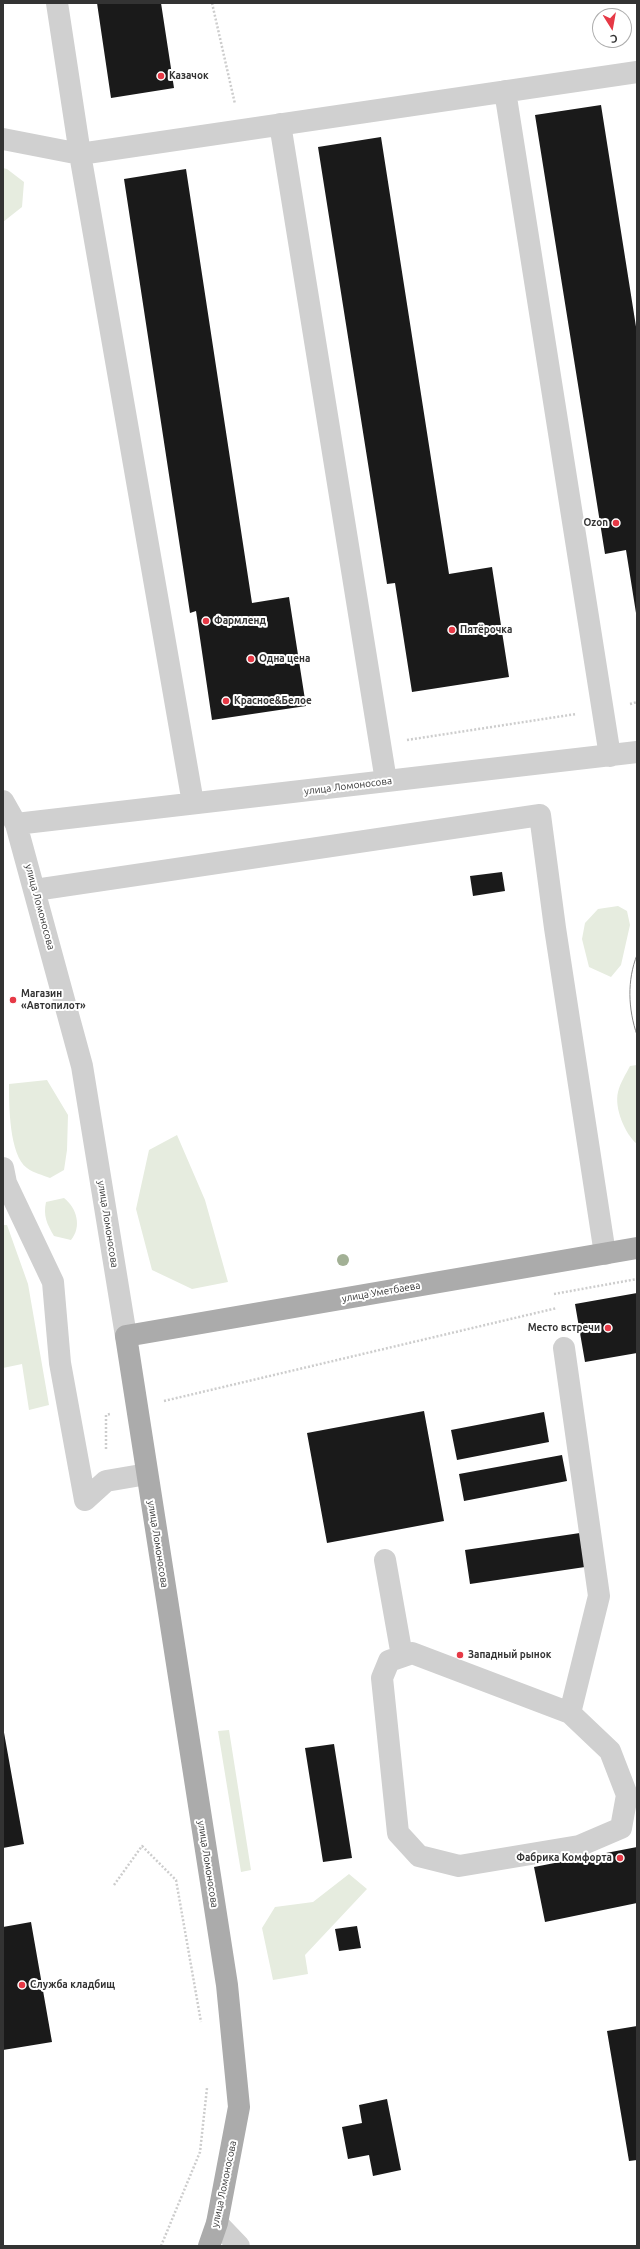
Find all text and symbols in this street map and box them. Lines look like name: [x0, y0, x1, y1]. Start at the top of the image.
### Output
north arrow: [592, 8, 632, 48]
text: С: [610, 32, 619, 45]
place label: Казачок: [169, 70, 209, 82]
marker: Казачок: [156, 71, 166, 81]
place label: Ozon: [583, 517, 608, 529]
marker: Ozon: [611, 518, 621, 528]
place label: Фармленд: [214, 615, 266, 627]
marker: Фармленд: [201, 616, 211, 626]
place label: Пятёрочка: [460, 624, 512, 636]
marker: Пятёрочка: [447, 625, 457, 635]
place label: Одна цена: [259, 653, 310, 665]
marker: Одна цена: [246, 654, 256, 664]
place label: Красное&Белое: [234, 695, 312, 707]
marker: Красное&Белое: [221, 696, 231, 706]
street label: улица Ломоносова: [303, 775, 393, 797]
street label: улица Ломоносова: [23, 863, 57, 951]
place label: Магазин «Автопилот»: [21, 988, 86, 1012]
marker: Магазин «Автопилот»: [8, 995, 18, 1005]
street label: улица Ломоносова: [95, 1179, 121, 1269]
street label: улица Уметбаева: [341, 1279, 421, 1305]
place label: Место встречи: [528, 1322, 600, 1334]
marker: Место встречи: [603, 1323, 613, 1333]
street label: улица Ломоносова: [145, 1499, 171, 1589]
place label: Западный рынок: [468, 1649, 551, 1661]
marker: Западный рынок: [455, 1650, 465, 1660]
street label: улица Ломоносова: [195, 1819, 221, 1909]
place label: Фабрика Комфорта: [516, 1852, 612, 1864]
marker: Фабрика Комфорта: [615, 1853, 625, 1863]
place label: Служба кладбищ: [30, 1979, 115, 1991]
marker: Служба кладбищ: [17, 1980, 27, 1990]
street label: улица Ломоносова: [209, 2140, 239, 2228]

